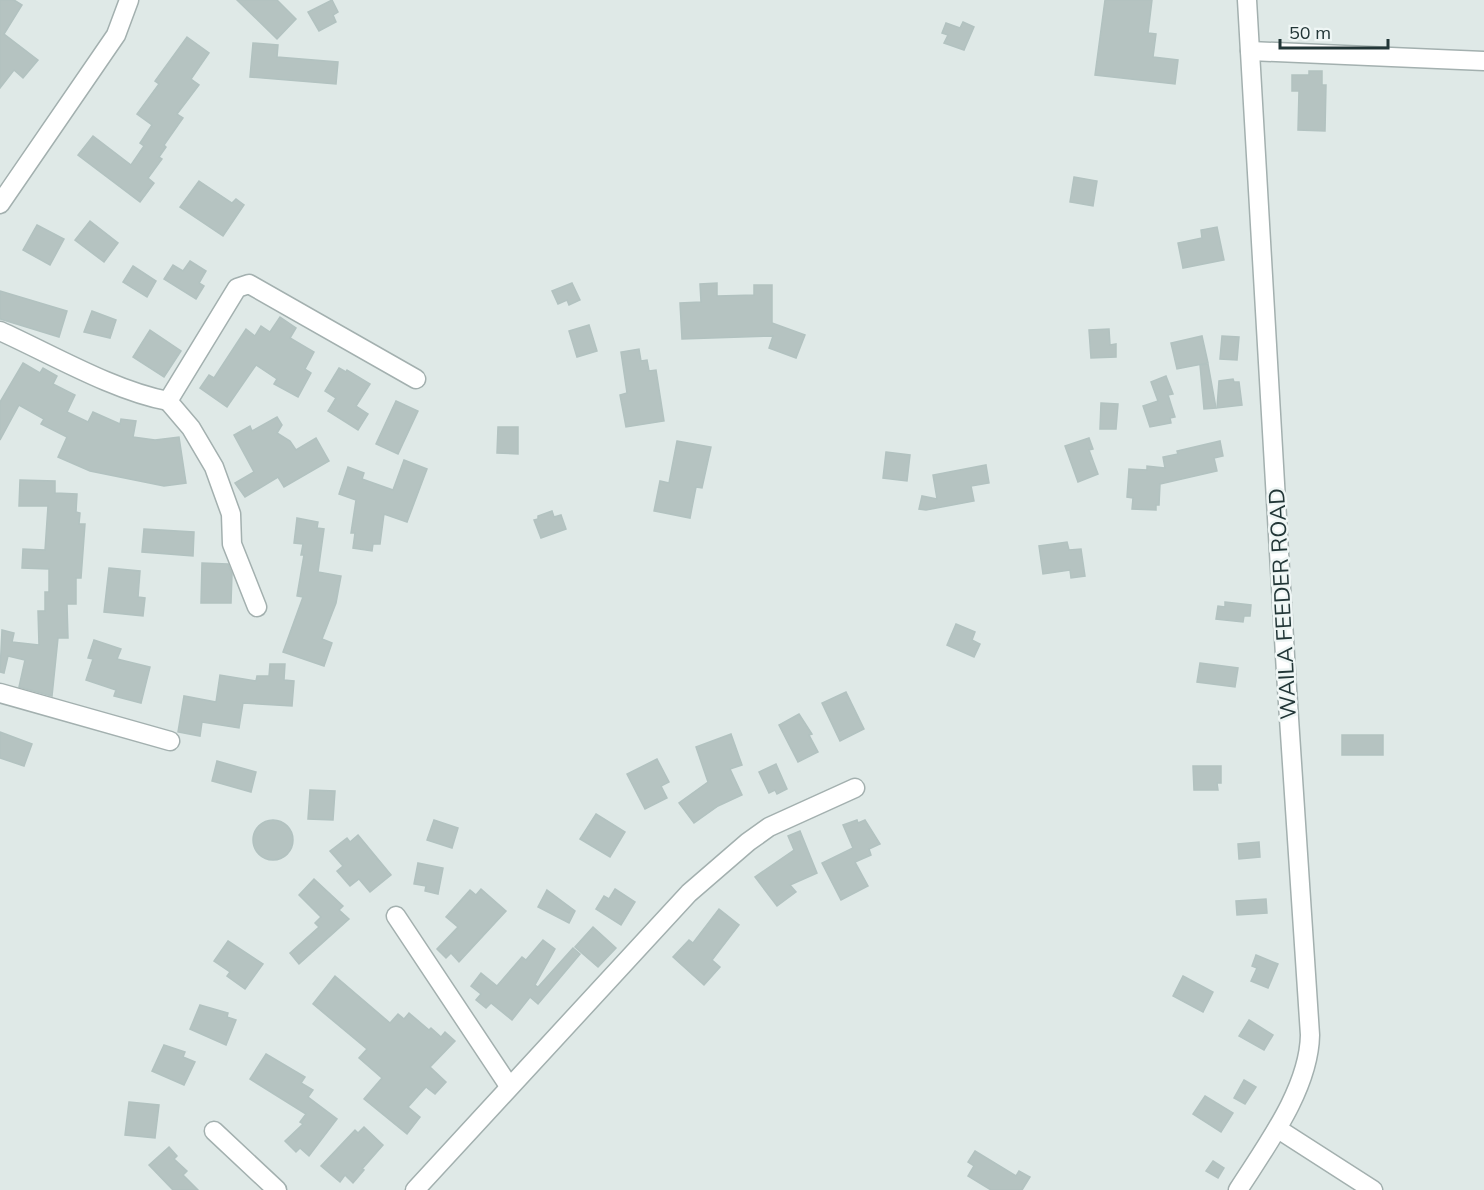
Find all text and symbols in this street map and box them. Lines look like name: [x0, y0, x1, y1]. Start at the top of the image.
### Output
scale bar: [1280, 12, 1388, 50]
text: 50 m: [1289, 21, 1331, 44]
street label: WAILA FEEDER ROAD: [1262, 488, 1302, 720]

